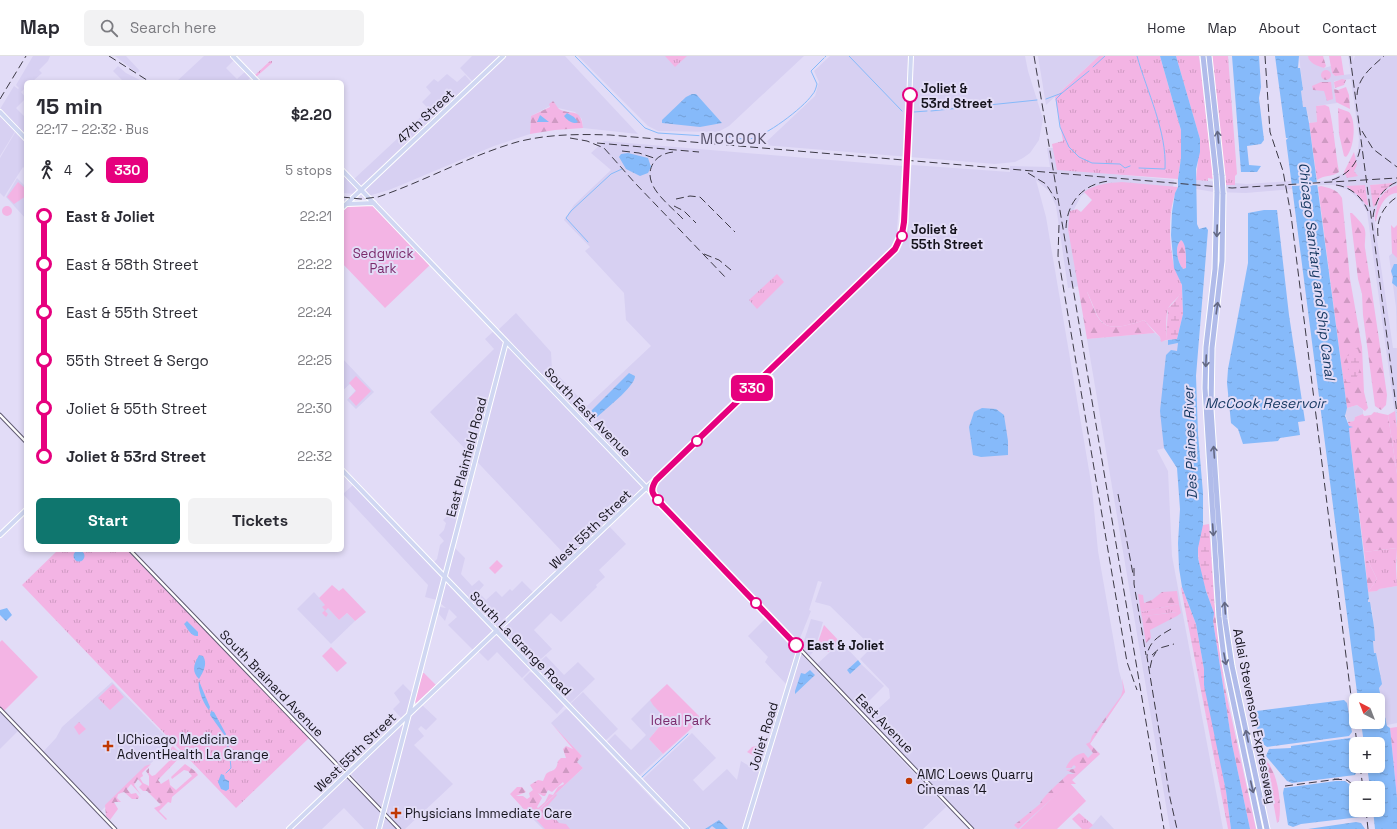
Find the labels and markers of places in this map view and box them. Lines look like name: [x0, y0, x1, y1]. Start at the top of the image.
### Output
place label: Joliet & 53rd Street: [921, 80, 993, 112]
marker: Joliet & 53rd Street: [902, 87, 918, 103]
place label: Joliet & 55th Street: [911, 221, 983, 253]
marker: Joliet & 55th Street: [896, 230, 908, 242]
unlabelled marker: [691, 435, 703, 447]
unlabelled marker: [652, 494, 664, 506]
unlabelled marker: [750, 597, 762, 609]
marker: East & Joliet: [788, 637, 804, 653]
place label: East & Joliet: [807, 637, 884, 654]
place label: UChicago Medicine AdventHealth La Grange: [117, 731, 269, 763]
marker: UChicago Medicine AdventHealth La Grange: [102, 740, 114, 752]
place label: AMC Loews Quarry Cinemas 14: [917, 766, 1033, 798]
marker: AMC Loews Quarry Cinemas 14: [904, 776, 914, 786]
place label: Physicians Immediate Care: [405, 805, 572, 822]
marker: Physicians Immediate Care: [390, 807, 402, 819]

